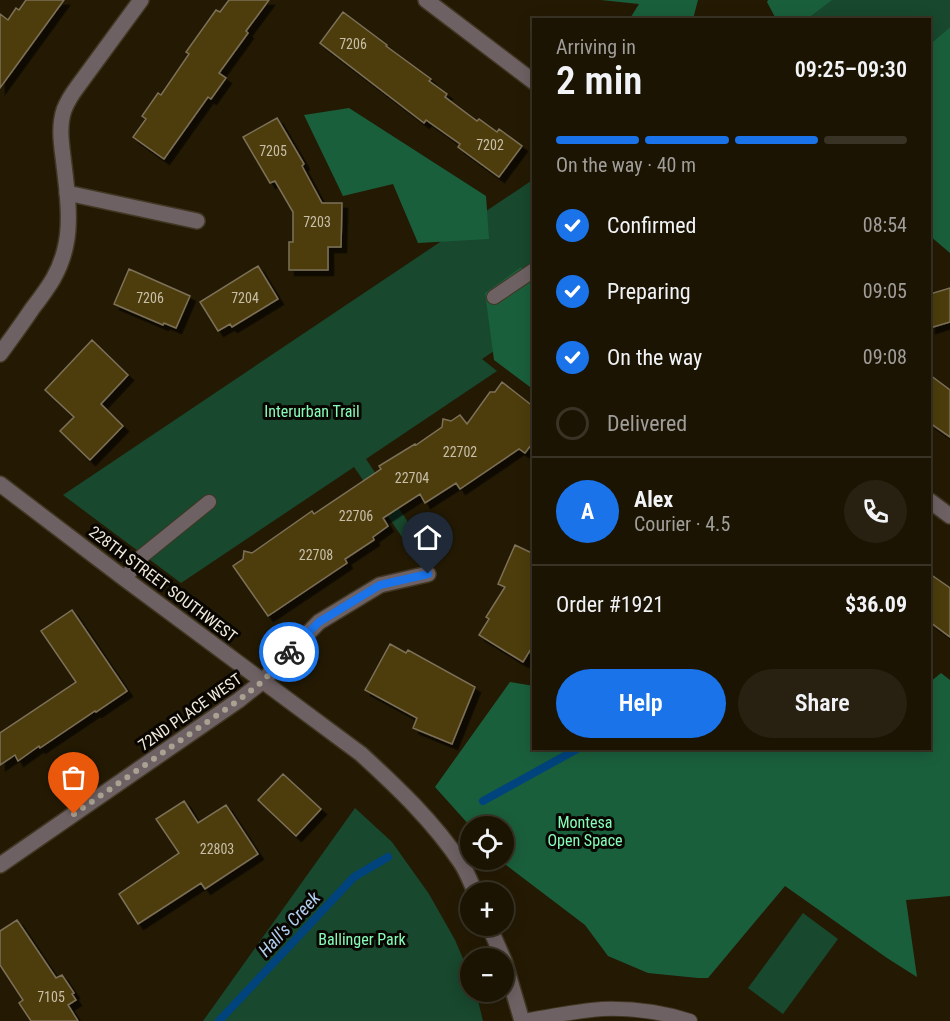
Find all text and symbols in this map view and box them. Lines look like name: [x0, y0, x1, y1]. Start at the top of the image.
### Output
text: Arriving in: [556, 35, 636, 59]
house number: 7206: [339, 36, 367, 52]
text: 09:25–09:30: [795, 57, 907, 82]
text: 2 min: [556, 58, 642, 104]
house number: 7202: [476, 137, 504, 153]
house number: 7205: [259, 143, 287, 159]
text: On the way · 40 m: [556, 153, 696, 177]
icon: check: [556, 209, 589, 242]
text: Confirmed: [607, 213, 696, 238]
text: 08:54: [863, 213, 907, 237]
house number: 7203: [303, 214, 331, 230]
icon: check: [556, 275, 589, 308]
text: Preparing: [607, 279, 691, 304]
text: 09:05: [863, 279, 907, 303]
house number: 7206: [136, 290, 164, 306]
house number: 7204: [231, 290, 259, 306]
icon: check: [556, 341, 589, 374]
text: On the way: [607, 345, 702, 370]
text: 09:08: [863, 345, 907, 369]
park label: Interurban Trail: [264, 402, 360, 421]
text: Delivered: [607, 411, 687, 436]
house number: 22702: [443, 444, 477, 460]
house number: 22704: [395, 470, 429, 486]
button: phone: [844, 480, 907, 543]
text: Alex: [634, 487, 673, 512]
text: A: [581, 499, 594, 524]
house number: 22706: [339, 508, 373, 524]
pin: [402, 512, 453, 574]
text: Courier · 4.5: [634, 512, 730, 536]
icon: home: [411, 521, 444, 554]
street label: 228TH STREET SOUTHWEST: [85, 522, 241, 646]
house number: 22708: [299, 547, 333, 563]
text: Order #1921: [556, 592, 664, 617]
text: $36.09: [845, 592, 907, 617]
courier: [259, 622, 319, 682]
icon: bike: [273, 636, 306, 669]
street label: 72ND PLACE WEST: [135, 669, 245, 755]
button: Help: [556, 669, 726, 738]
button: Share: [738, 669, 907, 738]
pin: [48, 752, 99, 814]
icon: bag: [57, 761, 90, 794]
park label: Montesa Open Space: [547, 813, 623, 850]
map controls: [460, 816, 514, 1002]
button: locate: [460, 816, 514, 870]
house number: 22803: [200, 841, 234, 857]
button: +: [460, 882, 514, 936]
water label: Hall's Creek: [254, 886, 325, 961]
park label: Ballinger Park: [318, 930, 407, 949]
button: −: [460, 948, 514, 1002]
house number: 7105: [37, 989, 65, 1005]

